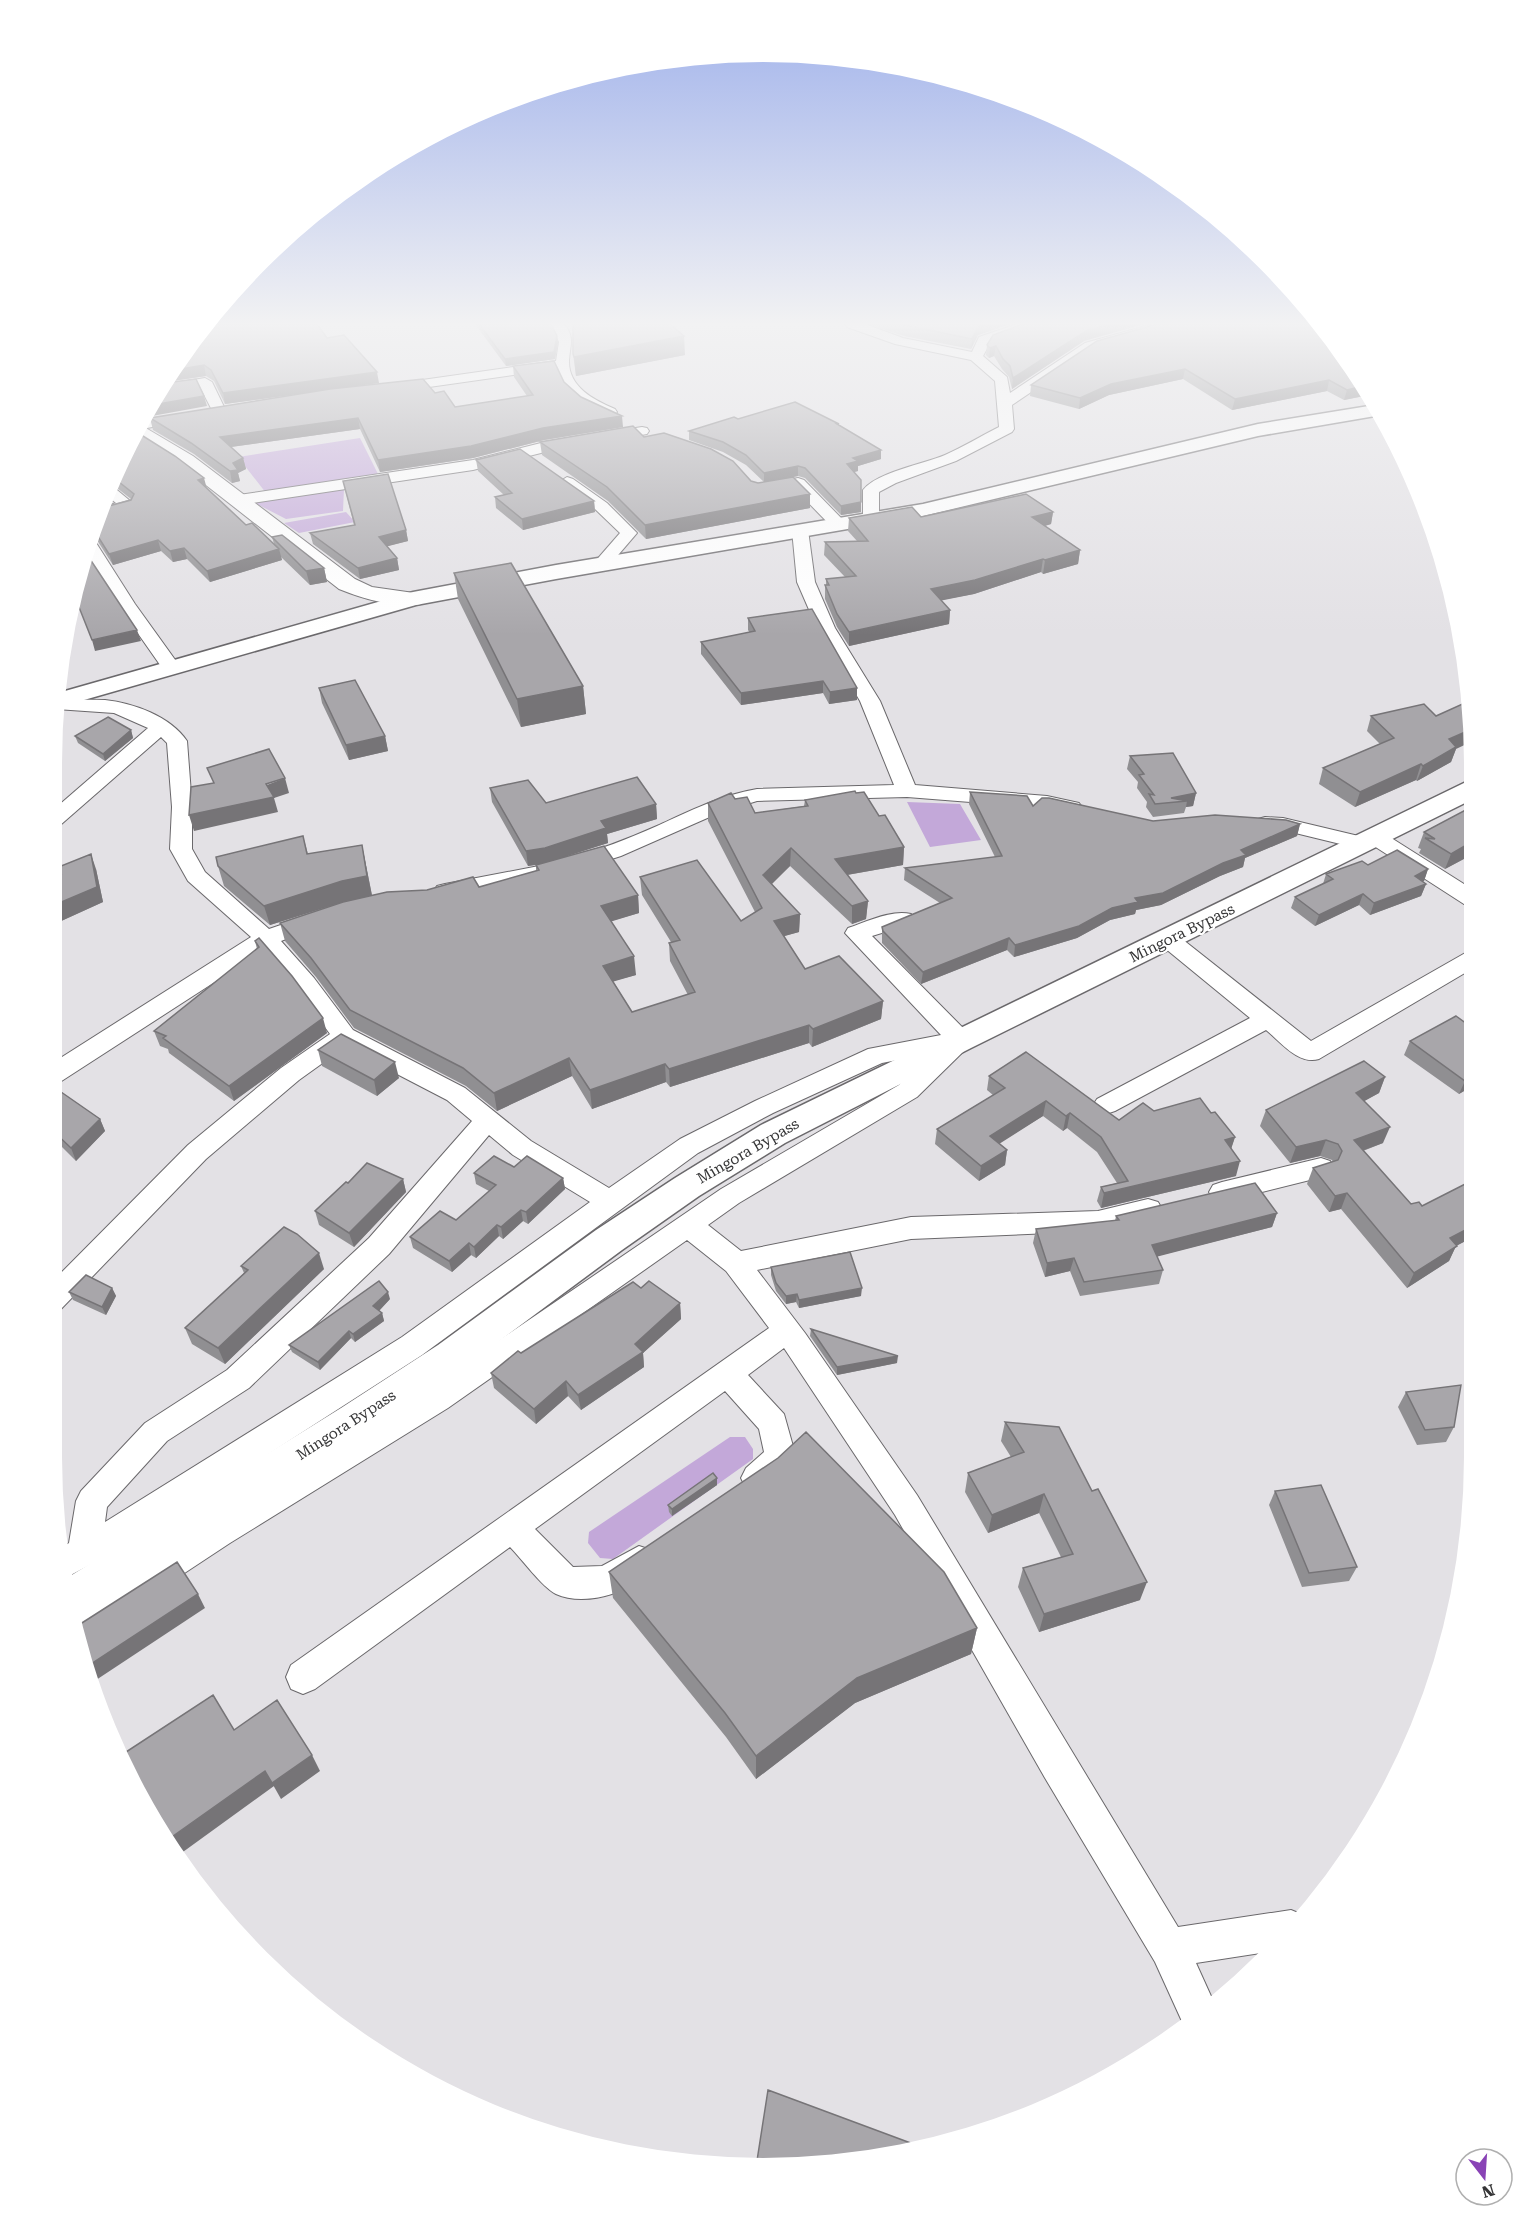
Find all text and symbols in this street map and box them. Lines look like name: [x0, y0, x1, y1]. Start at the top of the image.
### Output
street label: Mingora Bypass: [1126, 900, 1238, 966]
street label: Mingora Bypass: [694, 1114, 802, 1188]
street label: Mingora Bypass: [293, 1386, 399, 1464]
north arrow: [1454, 2147, 1514, 2207]
text: N: [1480, 2180, 1497, 2202]

